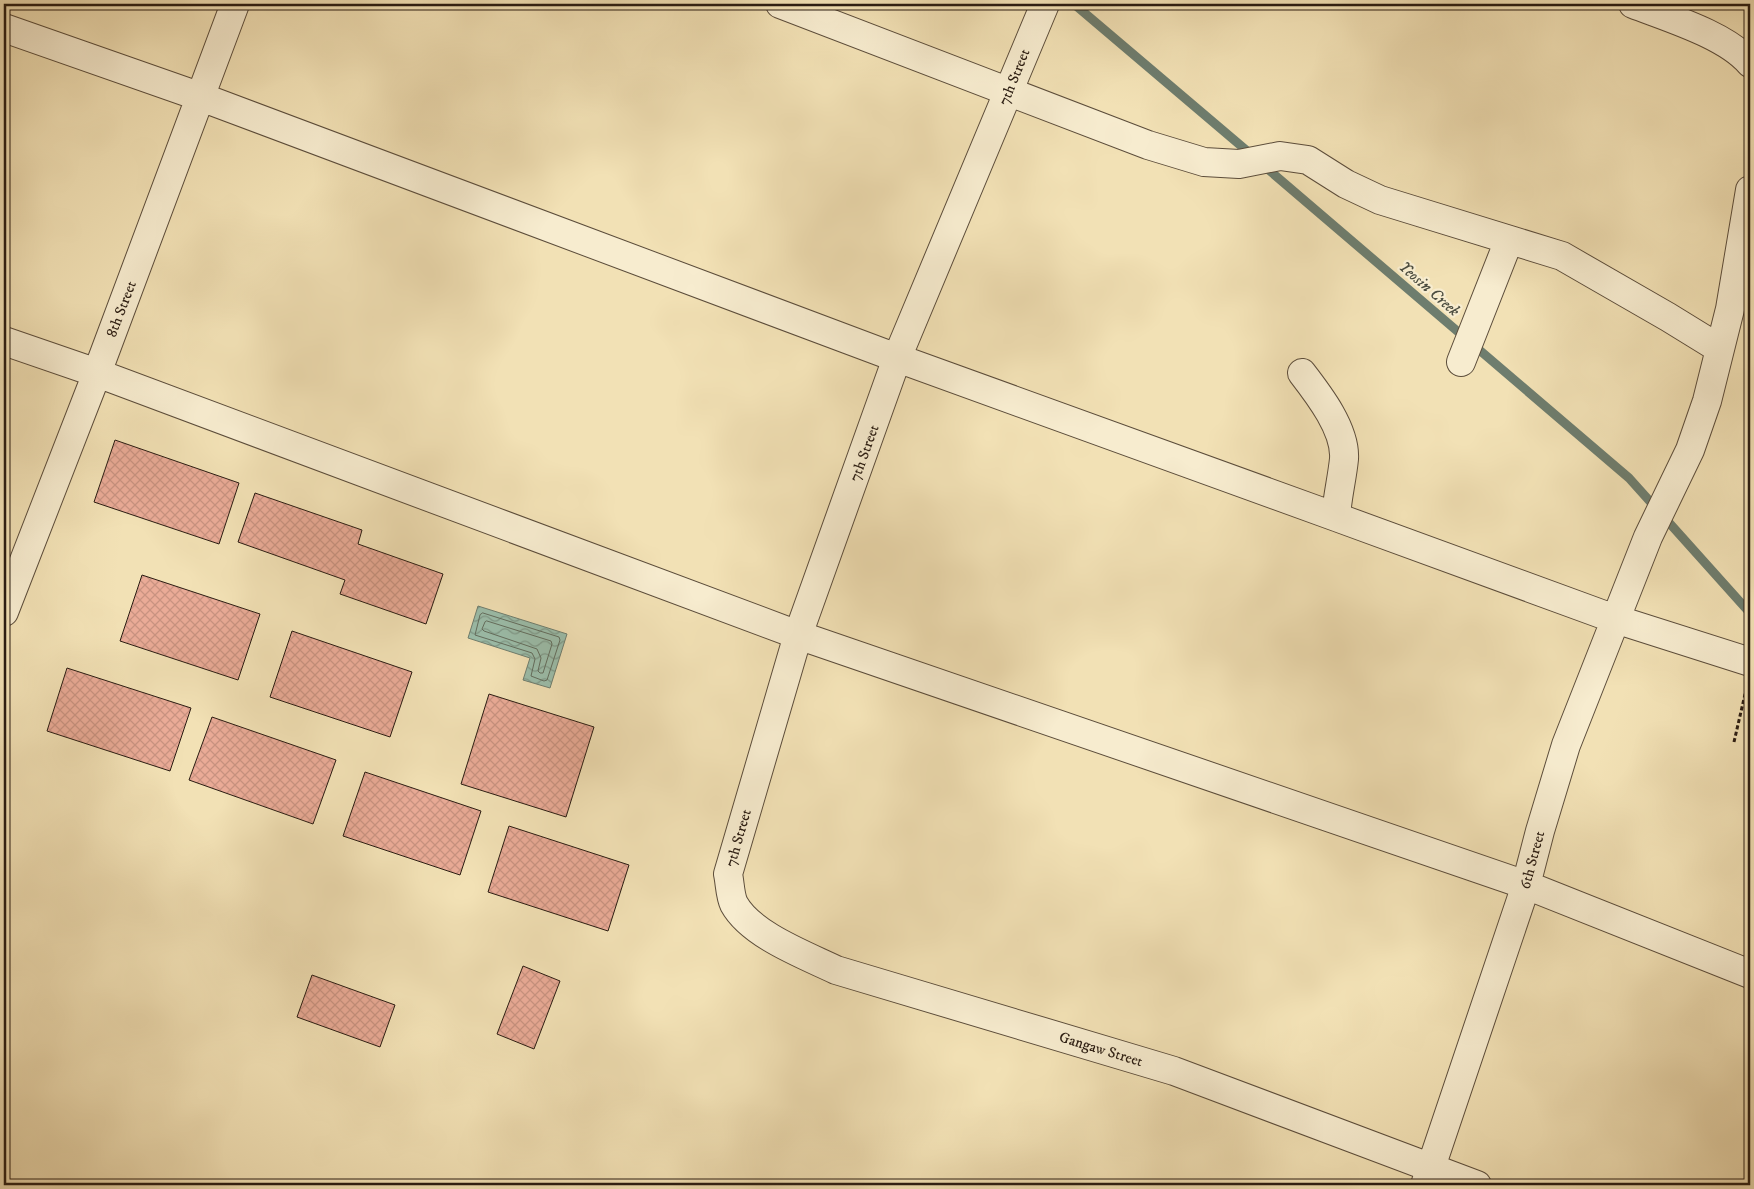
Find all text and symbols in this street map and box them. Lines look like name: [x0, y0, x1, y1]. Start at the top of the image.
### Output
street label: 7th Street: [995, 46, 1034, 108]
water label: Yeosin Creek: [1395, 257, 1464, 321]
street label: 8th Street: [102, 278, 141, 340]
street label: 7th Street: [845, 422, 884, 484]
street label: 7th Street: [721, 807, 756, 869]
street label: 6th Street: [1516, 829, 1549, 891]
street label: Gangaw Street: [1057, 1028, 1145, 1071]

